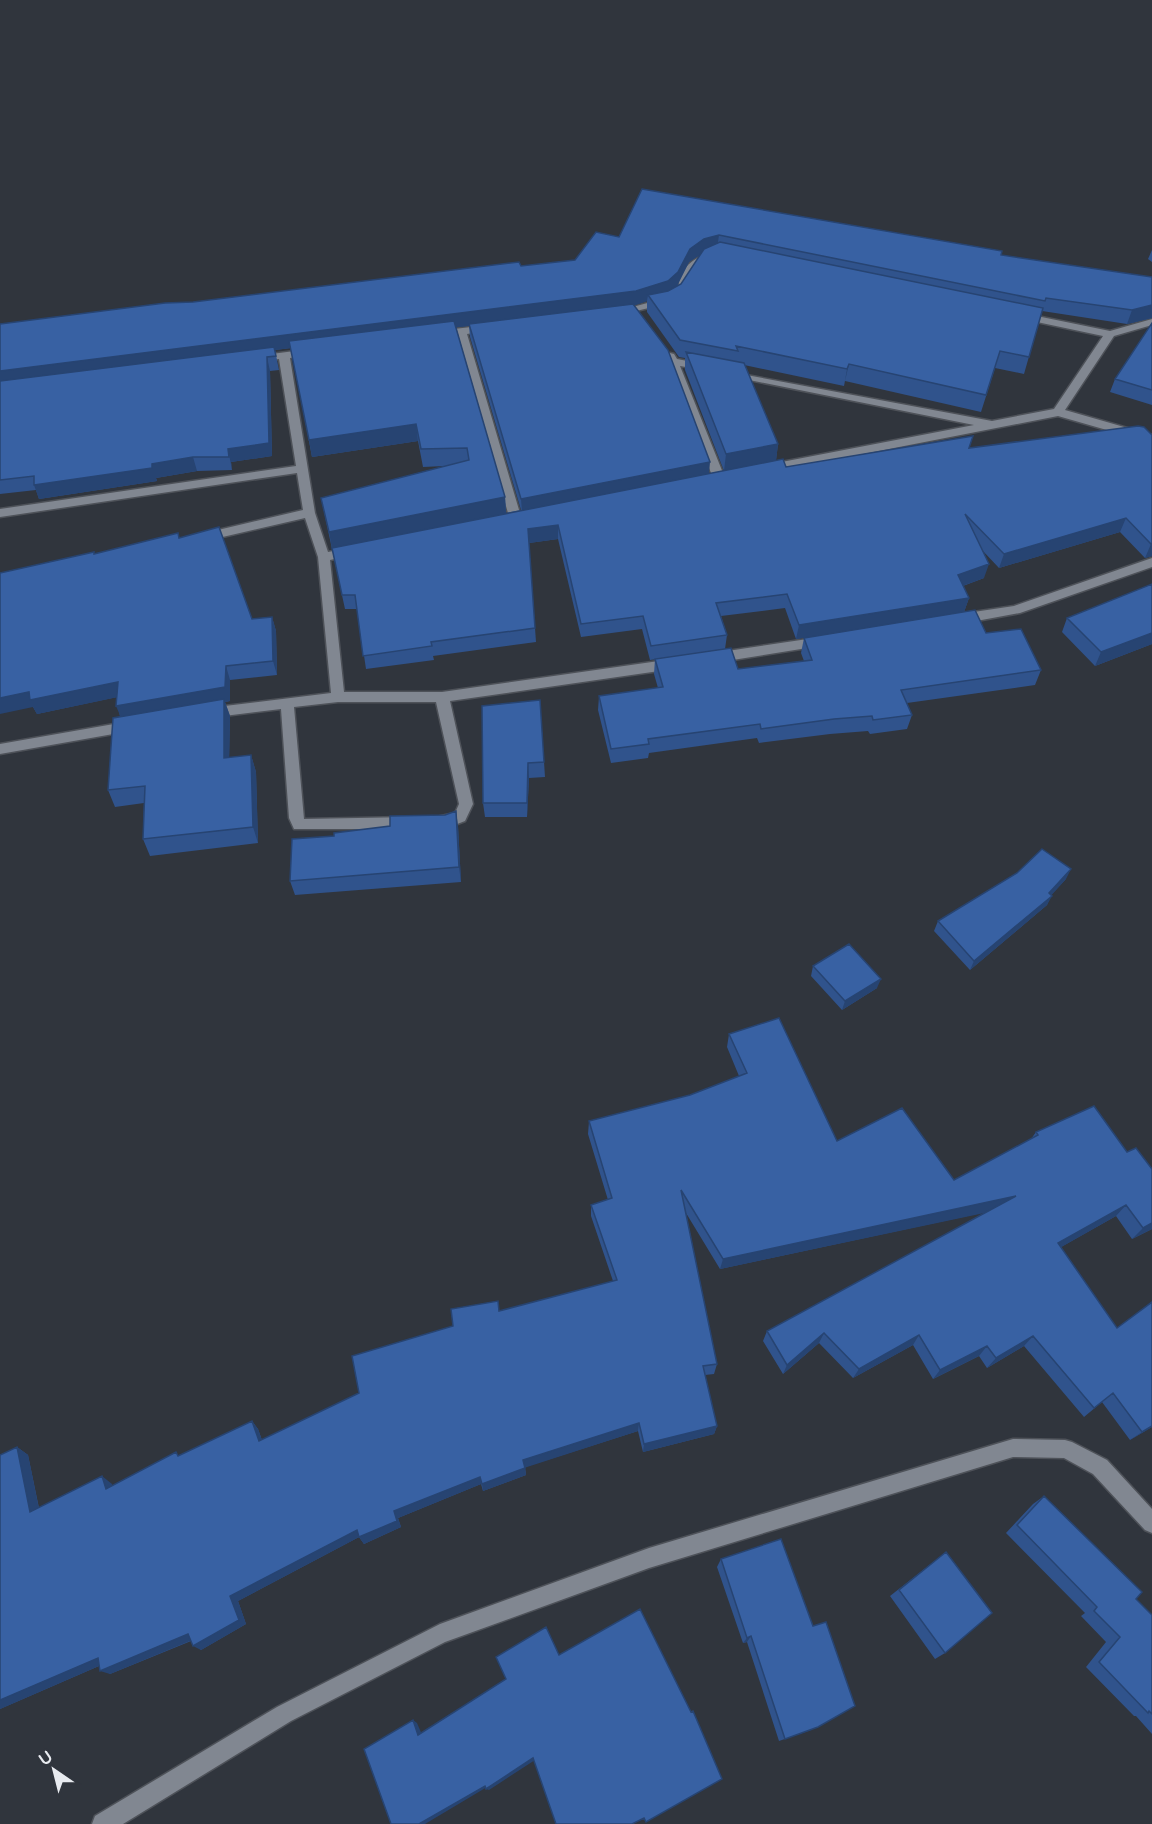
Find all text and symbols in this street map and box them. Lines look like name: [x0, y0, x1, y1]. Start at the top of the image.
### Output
north arrow: [24, 1740, 84, 1800]
text: U: [35, 1747, 57, 1770]

